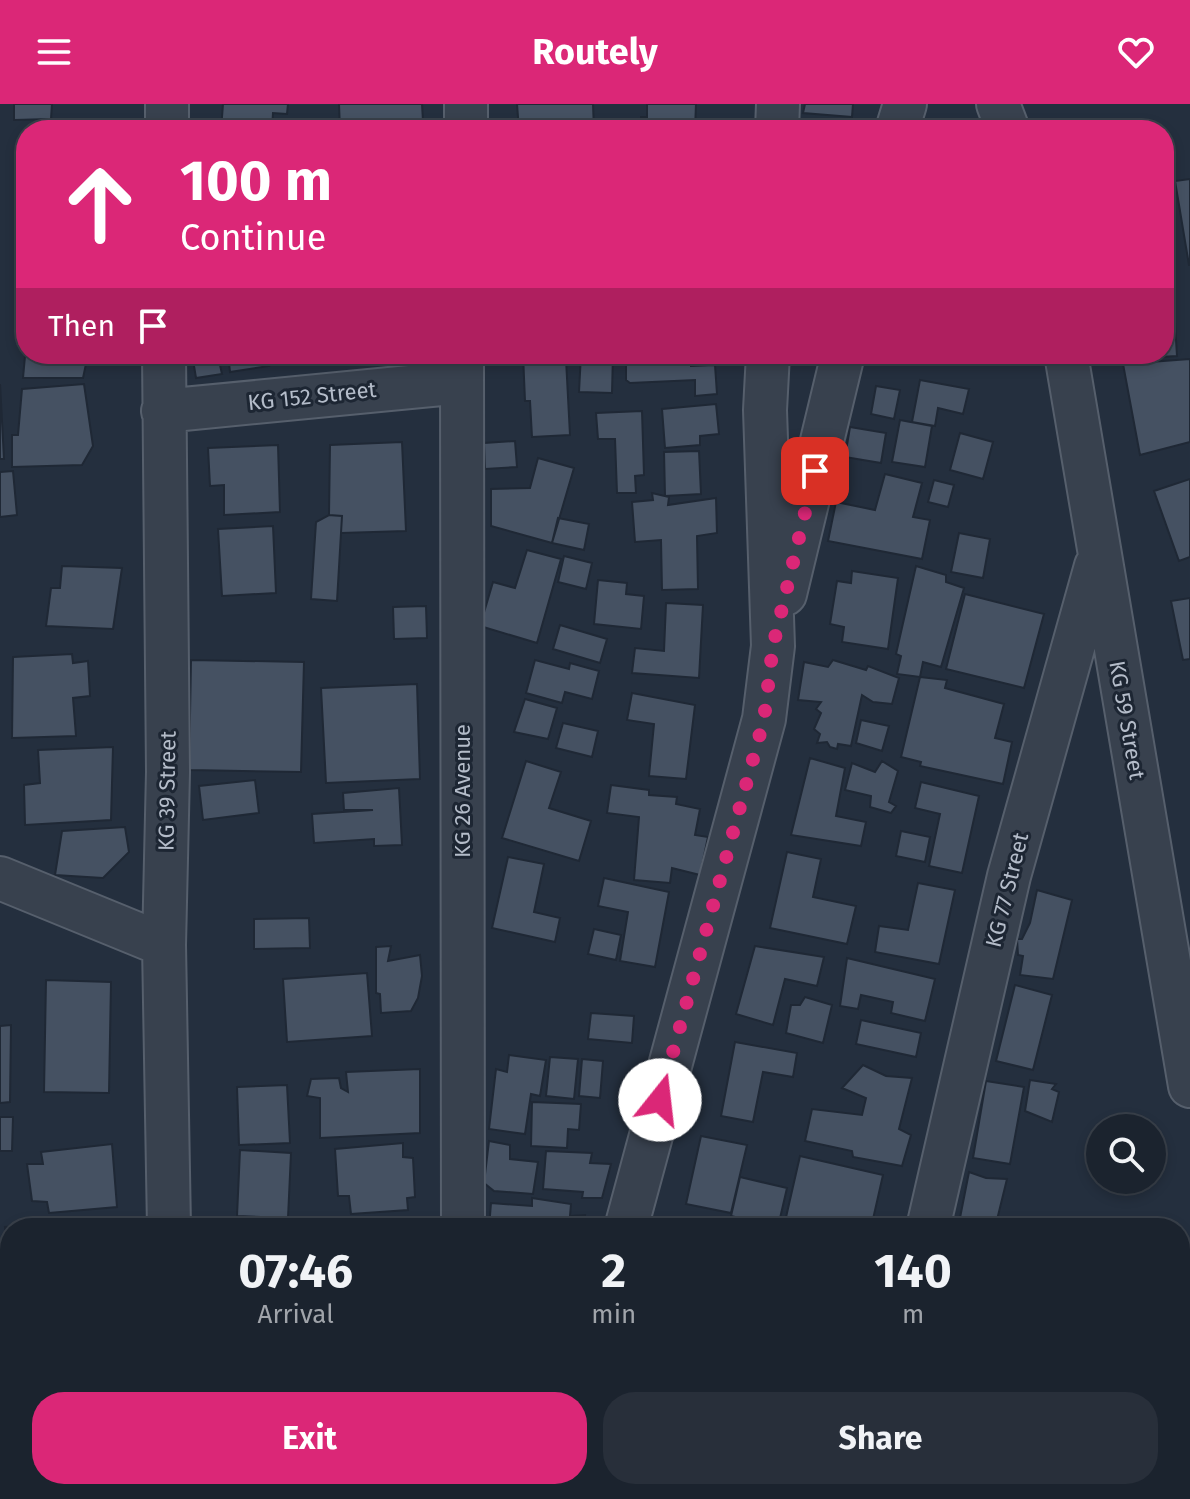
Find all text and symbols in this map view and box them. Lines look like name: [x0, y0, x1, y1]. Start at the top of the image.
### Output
icon: menu: [32, 30, 76, 74]
text: Routely: [532, 30, 658, 74]
icon: heart: [1114, 30, 1158, 74]
text: 100 m: [180, 148, 332, 215]
icon: ahead: [48, 152, 152, 256]
text: Continue: [180, 216, 326, 260]
icon: arrive: [131, 304, 175, 348]
text: Then: [48, 308, 115, 344]
street label: KG 152 Street: [246, 376, 378, 416]
pin: [781, 437, 849, 505]
icon: arrive: [793, 449, 837, 493]
street label: KG 59 Street: [1103, 659, 1151, 782]
street label: KG 26 Avenue: [449, 724, 476, 858]
street label: KG 39 Street: [152, 731, 182, 851]
street label: KG 77 Street: [980, 830, 1034, 950]
position arrow: [618, 1058, 702, 1142]
map controls: [1086, 1114, 1166, 1194]
button: search: [1086, 1114, 1166, 1194]
text: 07:46: [238, 1242, 353, 1300]
text: 2: [601, 1242, 626, 1300]
text: 140: [874, 1242, 952, 1300]
text: Arrival: [258, 1299, 334, 1330]
text: min: [591, 1299, 636, 1330]
text: m: [902, 1299, 924, 1330]
button: Exit: [32, 1392, 587, 1484]
button: Share: [603, 1392, 1158, 1484]

